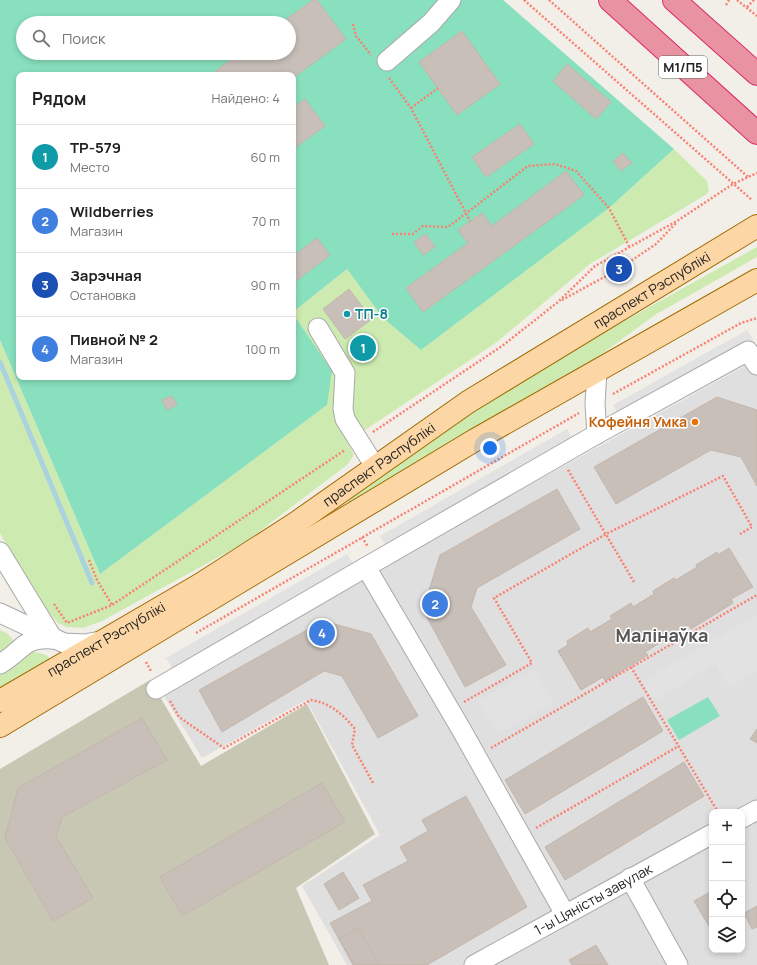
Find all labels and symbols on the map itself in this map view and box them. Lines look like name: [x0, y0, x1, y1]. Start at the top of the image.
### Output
road number: М1/П5: [659, 56, 707, 78]
street label: праспект Рэспублікі: [589, 247, 714, 333]
pin: 3: [606, 254, 632, 284]
place label: ТП-8: [355, 304, 388, 323]
marker: ТП-8: [342, 309, 352, 319]
pin: 1: [350, 333, 376, 363]
place label: Кофейня Умка: [589, 412, 687, 431]
marker: Кофейня Умка: [690, 417, 700, 427]
street label: праспект Рэспублікі: [319, 418, 439, 510]
your location: [480, 438, 500, 458]
pin: 2: [422, 589, 448, 619]
street label: праспект Рэспублікі: [43, 597, 169, 681]
pin: 4: [309, 618, 335, 648]
district label: Малінаўка: [616, 623, 708, 647]
street label: 1-ы Цяністы завулак: [530, 858, 656, 939]

